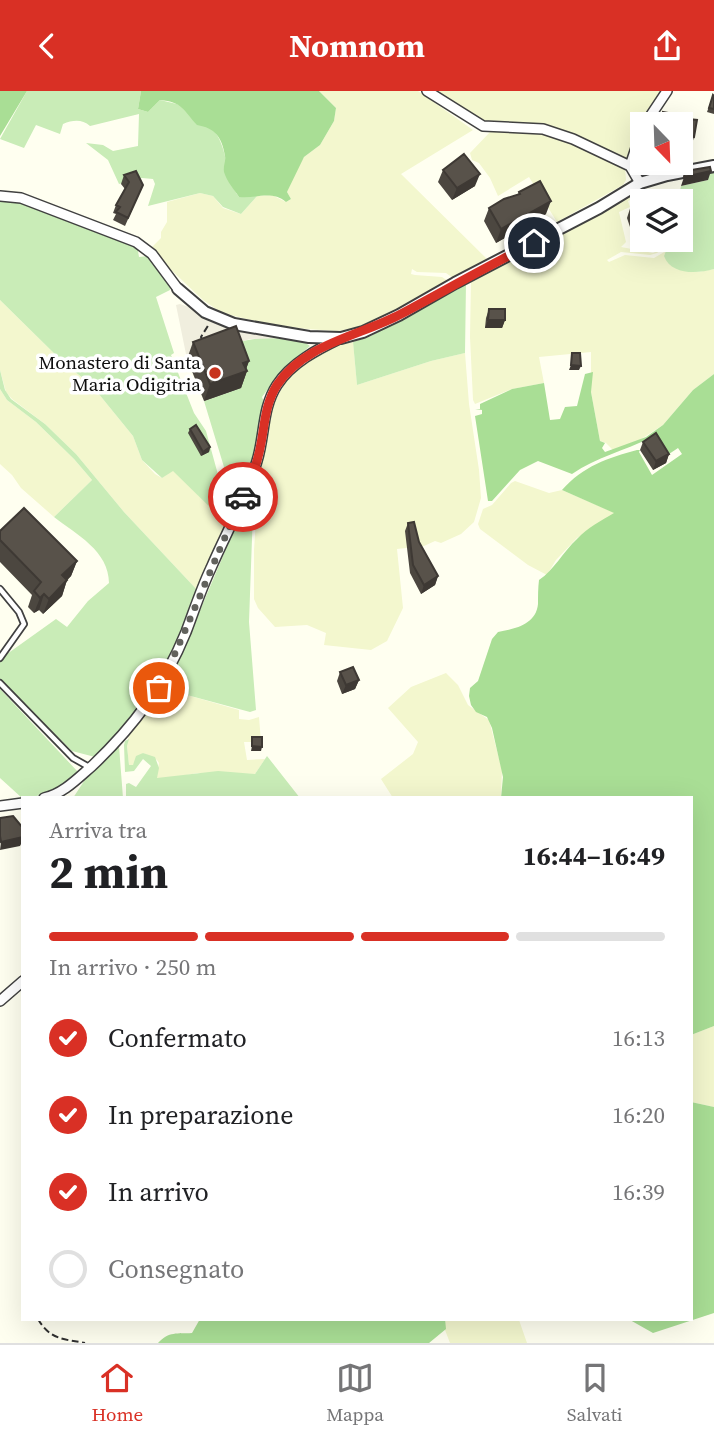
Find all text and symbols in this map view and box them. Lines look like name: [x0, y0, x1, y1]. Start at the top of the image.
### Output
text: Nomnom: [289, 24, 425, 68]
icon: back: [28, 27, 66, 65]
icon: share: [648, 27, 686, 65]
north arrow: [630, 112, 693, 175]
map controls: [630, 112, 693, 252]
button: layers: [630, 189, 693, 252]
pin: [504, 213, 564, 273]
icon: home: [515, 224, 553, 262]
place label: Monastero di Santa Maria Odigitria: [38, 349, 201, 397]
marker: Monastero di Santa Maria Odigitria: [207, 365, 223, 381]
courier: [208, 462, 278, 532]
icon: car: [224, 478, 262, 516]
pin: [129, 658, 189, 718]
icon: bag: [140, 669, 178, 707]
text: Arriva tra: [49, 814, 147, 846]
text: 16:44–16:49: [523, 838, 665, 874]
text: 2 min: [49, 840, 168, 903]
text: In arrivo · 250 m: [49, 951, 216, 983]
icon: check: [49, 1019, 87, 1057]
text: Confermato: [108, 1020, 247, 1056]
text: 16:13: [612, 1022, 665, 1054]
icon: check: [49, 1096, 87, 1134]
text: In preparazione: [108, 1097, 293, 1133]
text: 16:20: [612, 1099, 665, 1131]
icon: check: [49, 1173, 87, 1211]
text: In arrivo: [108, 1174, 209, 1210]
text: 16:39: [612, 1176, 665, 1208]
text: Consegnato: [108, 1251, 244, 1287]
tab: Home: [91, 1359, 143, 1427]
tab: Mappa: [326, 1359, 384, 1427]
tab: Salvati: [567, 1359, 623, 1427]

